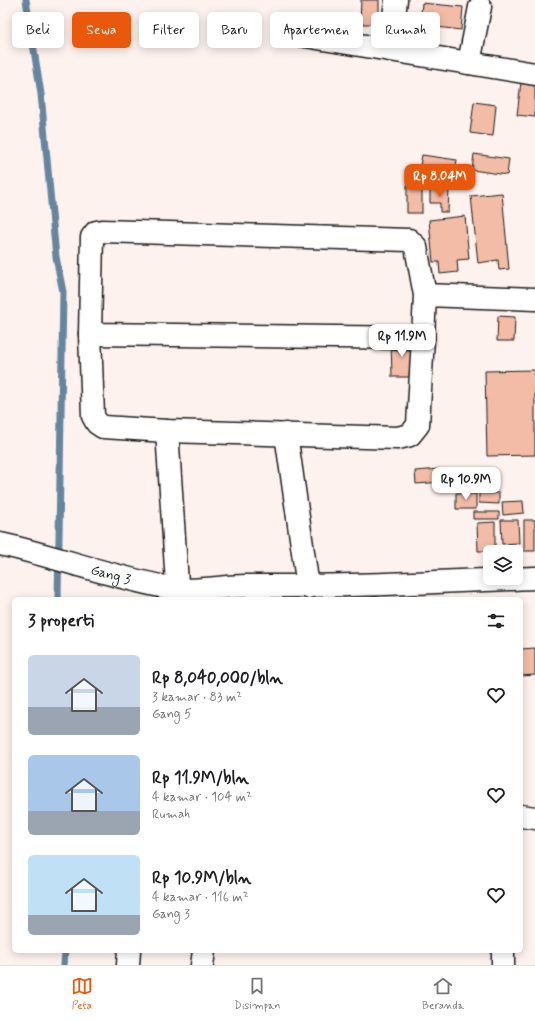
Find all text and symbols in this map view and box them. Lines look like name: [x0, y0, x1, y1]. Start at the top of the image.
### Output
chip: Beli: [12, 12, 64, 48]
chip: Sewa: [72, 12, 131, 48]
chip: Filter: [139, 12, 199, 48]
chip: Baru: [207, 12, 262, 48]
chip: Apartemen: [270, 12, 363, 48]
chip: Rumah: [371, 12, 440, 48]
pin: Rp 8.04M: [399, 164, 481, 198]
text: Rp 8.04M: [413, 168, 467, 185]
pin: Rp 11.9M: [361, 324, 443, 358]
text: Rp 11.9M: [378, 328, 426, 345]
pin: Rp 10.9M: [425, 467, 507, 501]
text: Rp 10.9M: [441, 471, 491, 488]
map controls: [483, 545, 523, 585]
button: layers: [483, 545, 523, 585]
street label: Gang 3: [89, 561, 133, 589]
text: 3 properti: [28, 610, 94, 632]
icon: filters: [485, 610, 507, 632]
text: Rp 8,040,000/bln: [152, 667, 283, 689]
icon: home: [60, 671, 108, 719]
icon: heart: [485, 684, 507, 706]
text: 3 kamar · 83 m²: [152, 689, 242, 706]
text: Gang 5: [152, 706, 192, 723]
text: Rp 11.9M/bln: [152, 767, 249, 789]
icon: home: [60, 771, 108, 819]
icon: heart: [485, 784, 507, 806]
text: 4 kamar · 104 m²: [152, 789, 252, 806]
text: Rumah: [152, 806, 190, 823]
text: Rp 10.9M/bln: [152, 867, 251, 889]
icon: home: [60, 871, 108, 919]
icon: heart: [485, 884, 507, 906]
text: 4 kamar · 116 m²: [152, 889, 248, 906]
text: Gang 3: [152, 906, 190, 923]
tab: Peta: [71, 975, 93, 1013]
tab: Disimpan: [234, 975, 281, 1013]
tab: Beranda: [422, 975, 464, 1013]

